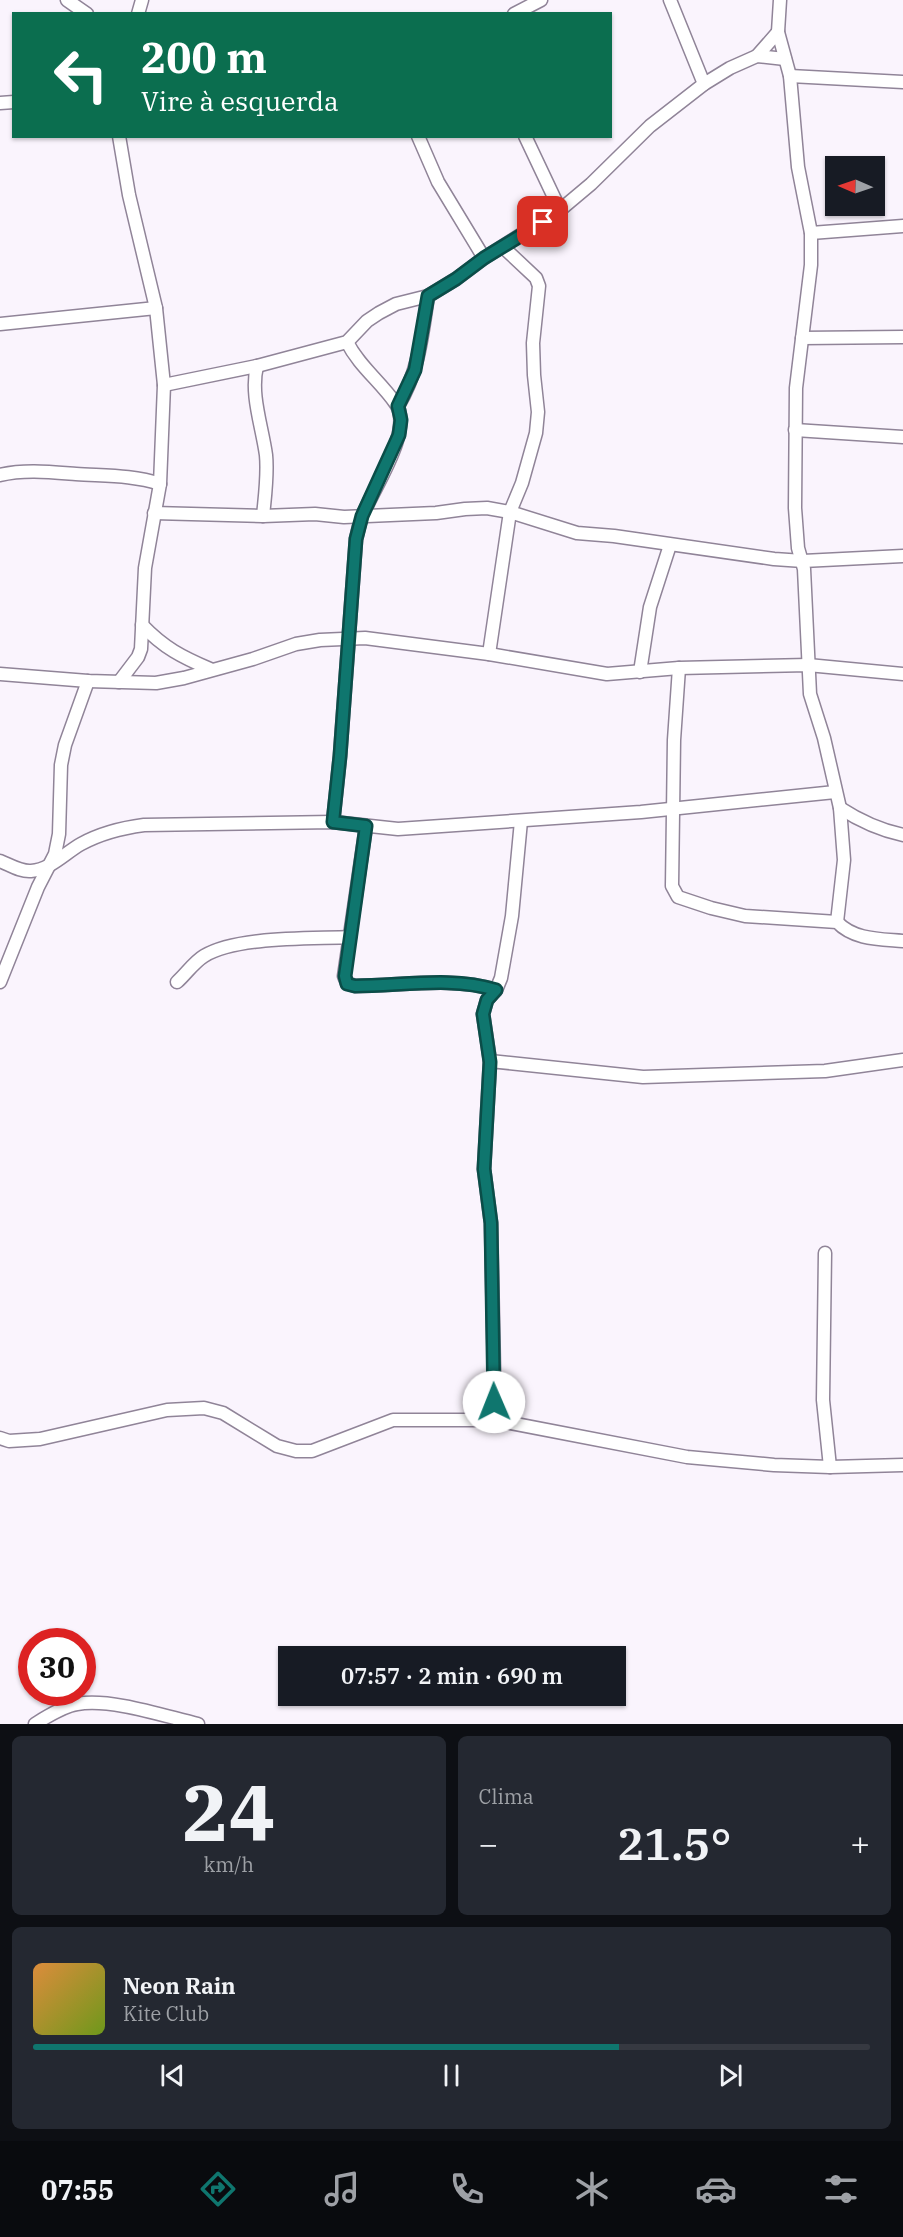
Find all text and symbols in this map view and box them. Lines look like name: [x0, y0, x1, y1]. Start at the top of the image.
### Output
text: 200 m: [141, 30, 267, 85]
icon: left: [42, 36, 120, 114]
text: Vire à esquerda: [141, 83, 339, 118]
north arrow: [825, 156, 885, 216]
map controls: [825, 156, 885, 216]
pin: [517, 196, 568, 247]
icon: arrive: [526, 205, 559, 238]
position arrow: [462, 1370, 526, 1434]
speed limit sign: 30: [18, 1628, 96, 1706]
text: 07:57 · 2 min · 690 m: [341, 1661, 563, 1690]
text: 24: [182, 1761, 276, 1862]
text: Clima: [479, 1783, 534, 1810]
text: 21.5°: [617, 1814, 732, 1872]
text: −: [479, 1822, 498, 1865]
text: +: [850, 1822, 870, 1865]
text: km/h: [203, 1851, 254, 1878]
text: Neon Rain: [123, 1971, 236, 2000]
text: Kite Club: [123, 2000, 209, 2027]
icon: previous: [156, 2059, 189, 2092]
icon: pause: [435, 2059, 468, 2092]
icon: next: [714, 2059, 747, 2092]
icon: directions: [197, 2168, 239, 2210]
icon: music: [321, 2168, 363, 2210]
icon: phone: [446, 2168, 488, 2210]
icon: climate: [571, 2168, 613, 2210]
icon: car: [695, 2168, 737, 2210]
icon: filters: [820, 2168, 862, 2210]
text: 07:55: [41, 2172, 114, 2207]

